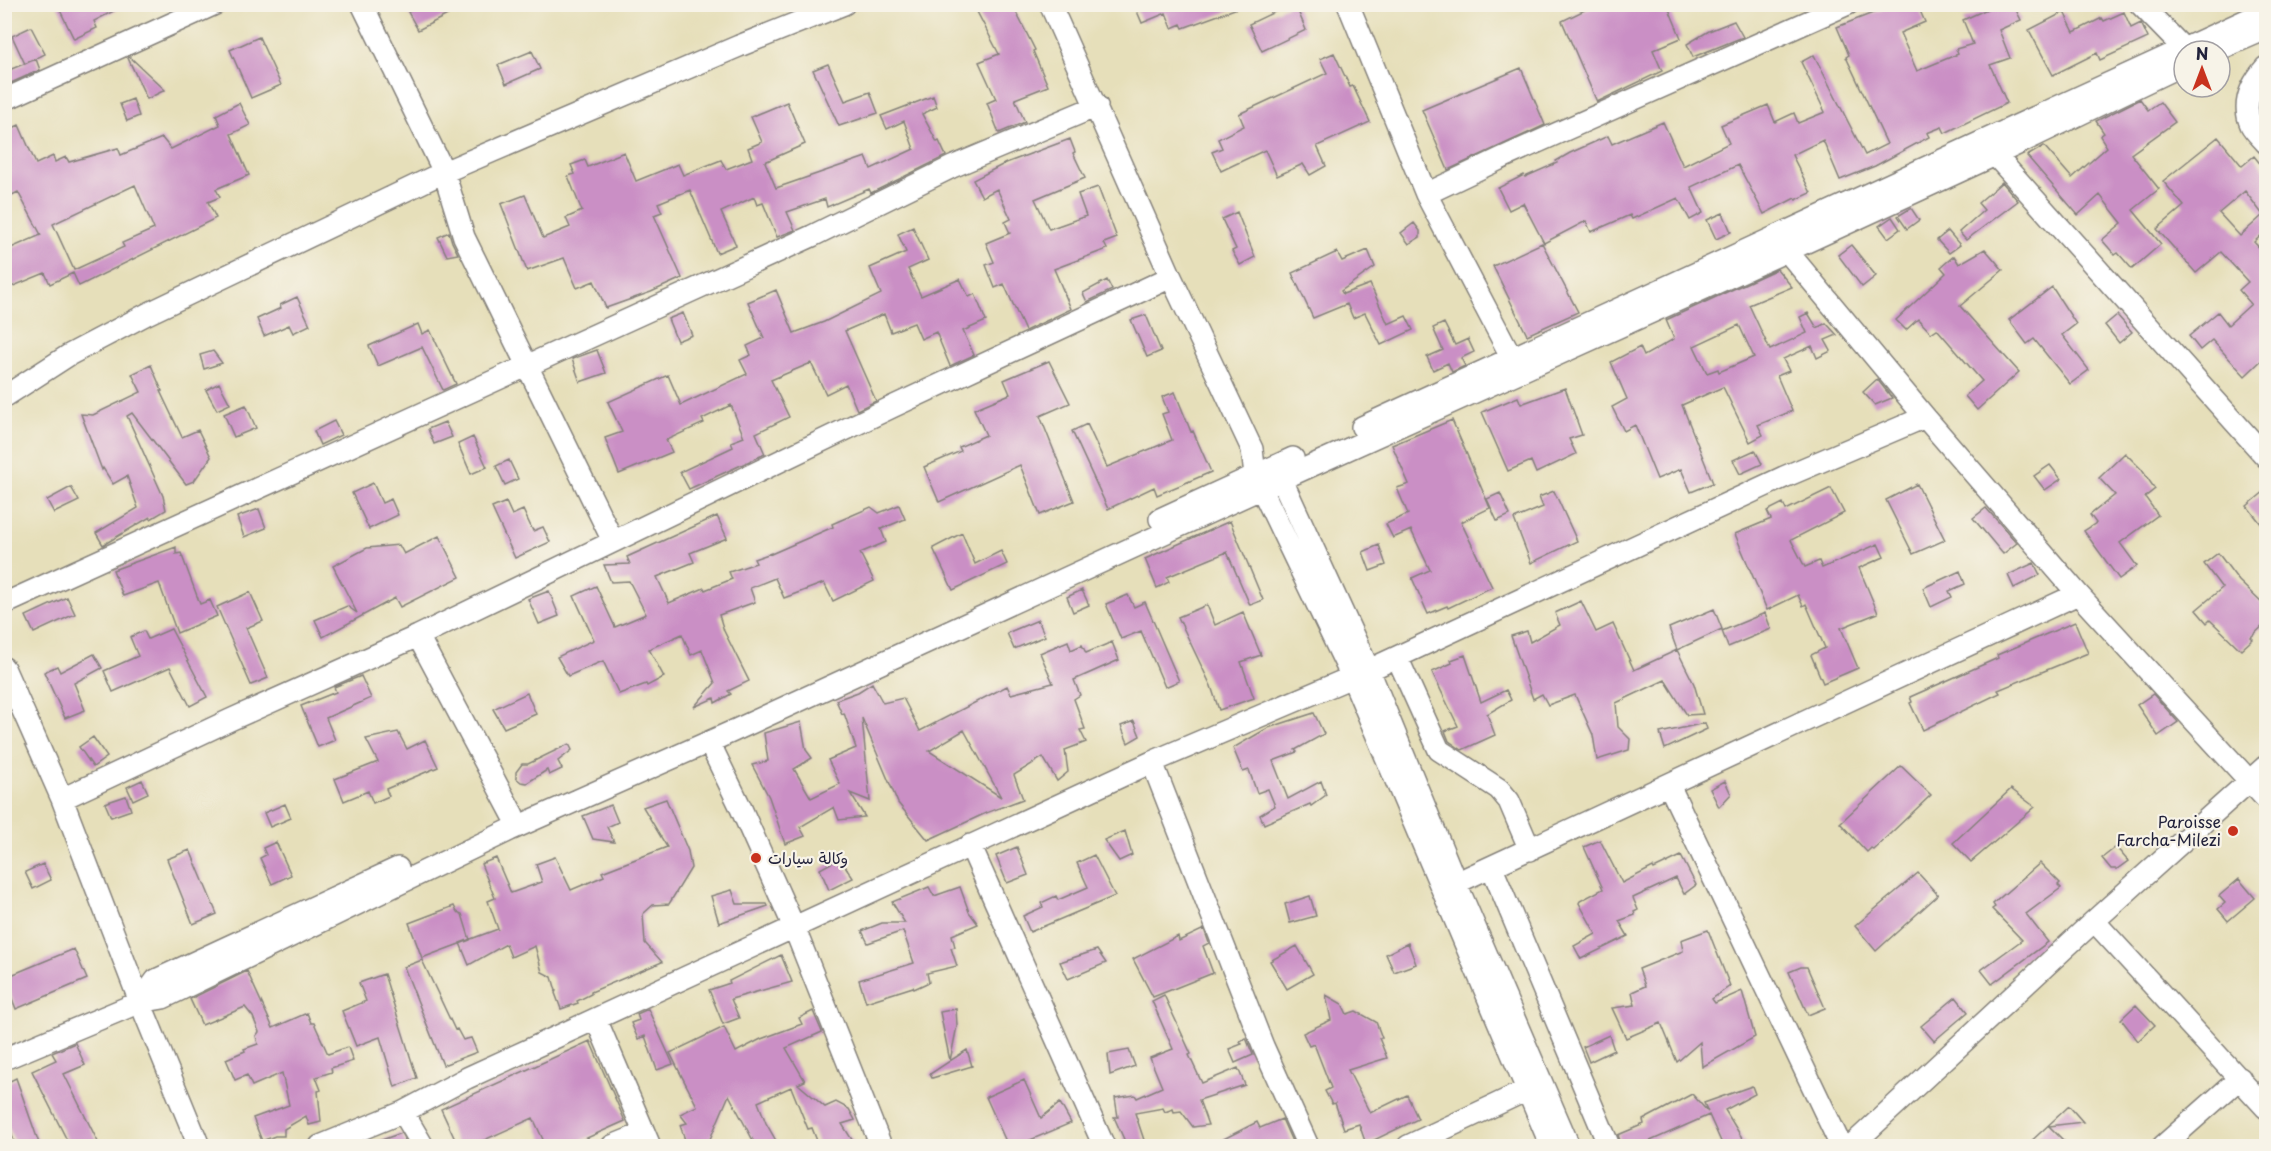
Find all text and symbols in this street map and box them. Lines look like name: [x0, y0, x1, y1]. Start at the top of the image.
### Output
north arrow: [2172, 39, 2232, 99]
text: N: [2196, 41, 2208, 65]
place label: Paroisse Farcha-Milezi: [2116, 809, 2221, 851]
marker: Paroisse Farcha-Milezi: [2226, 824, 2240, 838]
place label: وكالة سيارات: [768, 845, 848, 869]
marker: وكالة سيارات: [749, 851, 763, 865]

